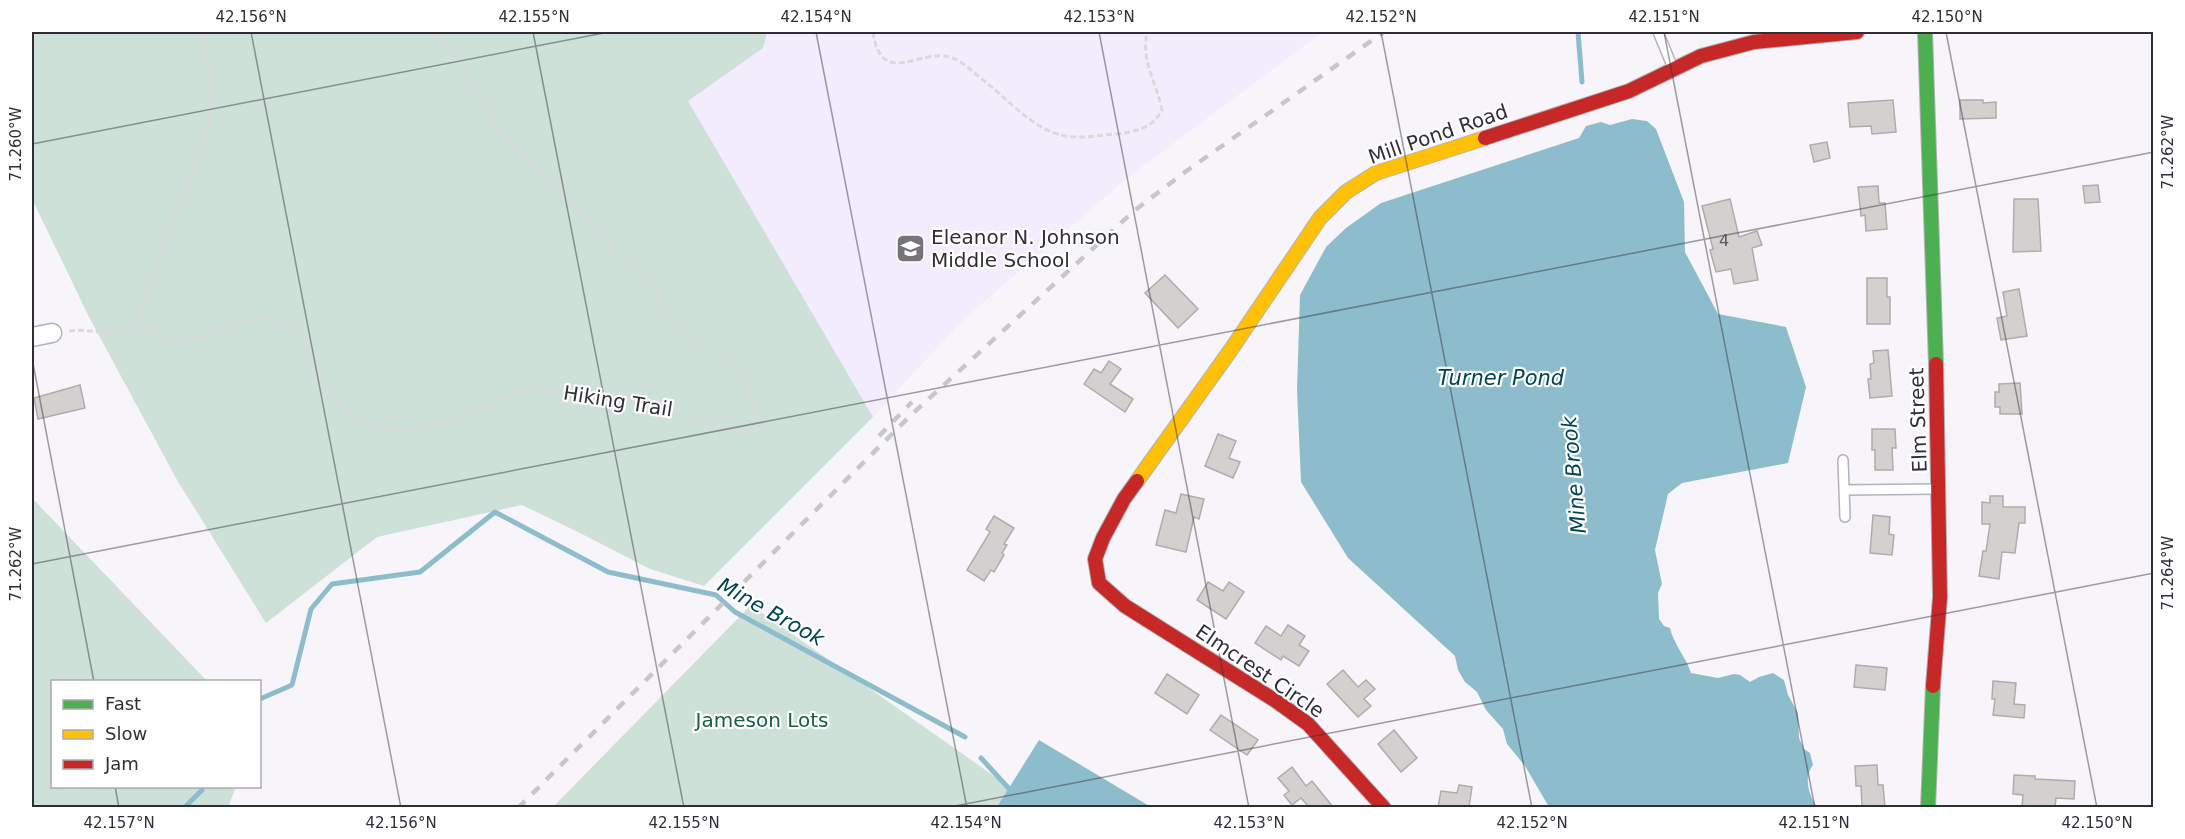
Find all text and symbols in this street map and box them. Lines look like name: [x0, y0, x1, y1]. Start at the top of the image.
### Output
text: 42.156°N: [215, 8, 287, 26]
text: 42.155°N: [498, 8, 570, 26]
text: 42.154°N: [780, 8, 852, 26]
text: 42.153°N: [1063, 8, 1135, 26]
text: 42.152°N: [1345, 8, 1417, 26]
text: 42.151°N: [1628, 8, 1700, 26]
text: 42.150°N: [1911, 8, 1983, 26]
street label: Mill Pond Road: [1365, 99, 1511, 169]
text: 71.260°W: [7, 106, 25, 181]
text: 71.262°W: [2159, 114, 2177, 189]
place label: Eleanor N. Johnson Middle School: [931, 225, 1120, 272]
house number: 4: [1719, 231, 1729, 250]
school or university icon: Eleanor N. Johnson Middle School: [894, 232, 926, 264]
water label: Turner Pond: [1438, 366, 1565, 390]
street label: Elm Street: [1904, 367, 1932, 473]
street label: Hiking Trail: [562, 381, 674, 421]
water label: Mine Brook: [1557, 414, 1591, 535]
text: 71.262°W: [7, 526, 25, 601]
text: 71.264°W: [2159, 535, 2177, 610]
water label: Mine Brook: [714, 573, 829, 651]
street label: Elmcrest Circle: [1191, 619, 1329, 723]
legend: [51, 680, 261, 788]
text: Fast: [105, 693, 141, 714]
park label: Jameson Lots: [694, 708, 828, 732]
text: Slow: [105, 723, 147, 744]
text: Jam: [104, 753, 139, 774]
text: 42.157°N: [83, 814, 155, 832]
text: 42.156°N: [365, 814, 437, 832]
text: 42.155°N: [648, 814, 720, 832]
text: 42.154°N: [930, 814, 1002, 832]
text: 42.153°N: [1213, 814, 1285, 832]
text: 42.152°N: [1496, 814, 1568, 832]
text: 42.151°N: [1778, 814, 1850, 832]
text: 42.150°N: [2061, 814, 2133, 832]

